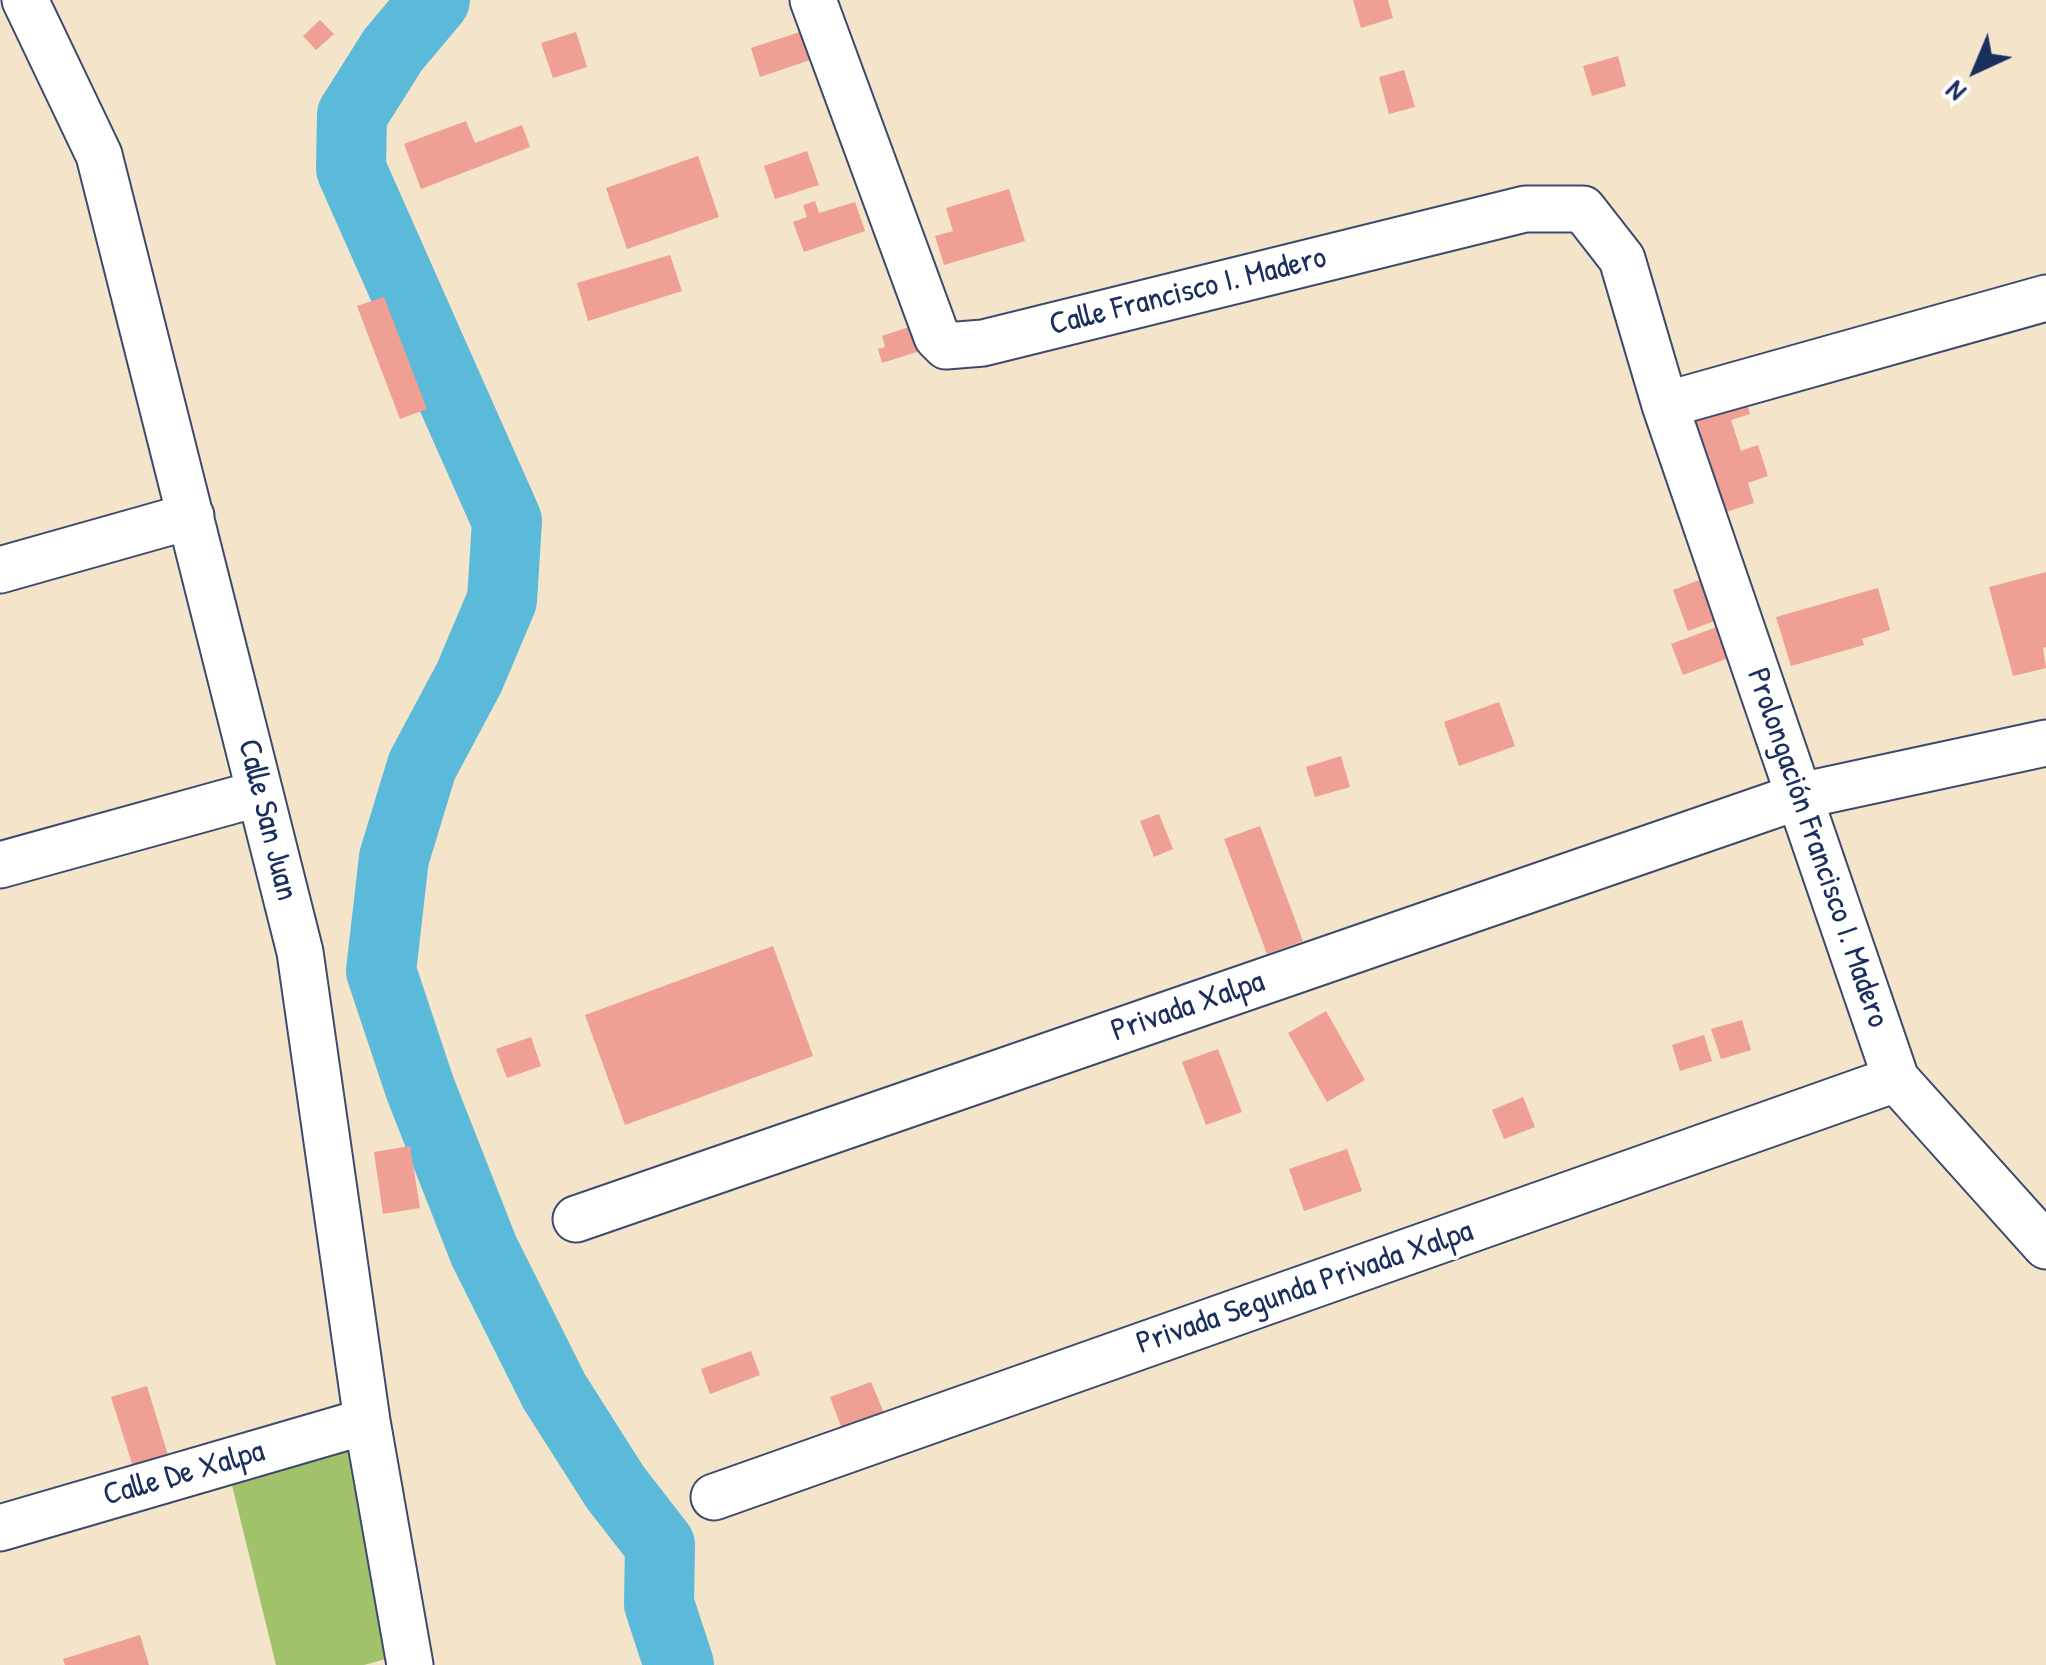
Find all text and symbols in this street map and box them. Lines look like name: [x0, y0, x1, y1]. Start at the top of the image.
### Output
north arrow: [1926, 20, 2026, 120]
text: N: [1937, 73, 1974, 110]
street label: Calle Francisco I. Madero: [1046, 239, 1330, 345]
street label: Prolongación Francisco I. Madero: [1737, 663, 1897, 1033]
street label: Calle San Juan: [228, 735, 306, 905]
street label: Privada Xalpa: [1107, 963, 1269, 1051]
street label: Privada Segunda Privada Xalpa: [1132, 1212, 1478, 1364]
street label: Calle De Xalpa: [99, 1433, 269, 1515]

